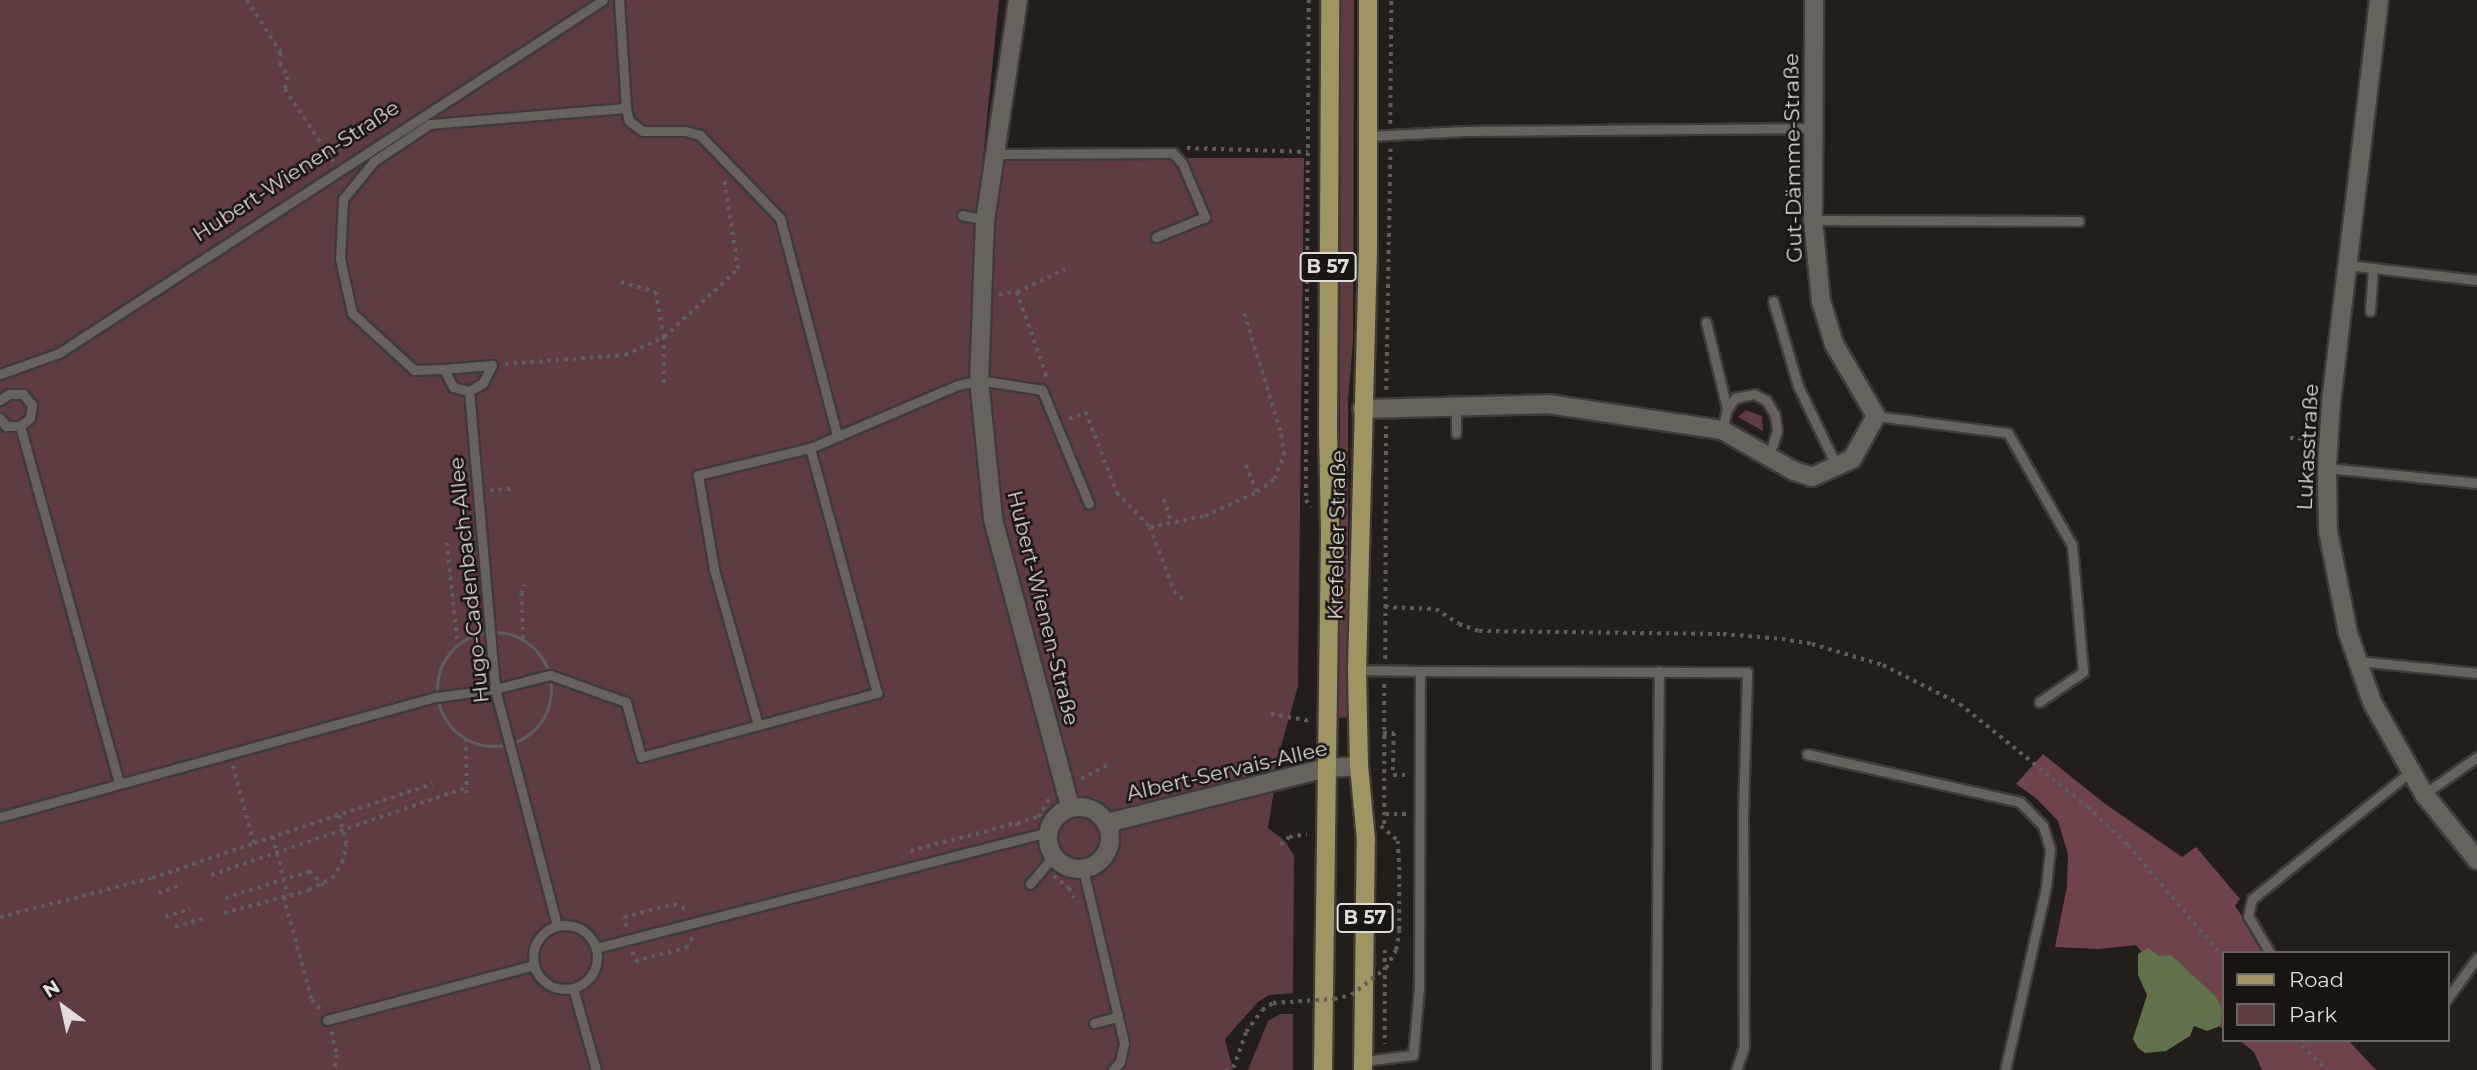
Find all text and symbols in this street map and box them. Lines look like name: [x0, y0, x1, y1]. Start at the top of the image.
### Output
street label: Gut-Dämme-Straße: [1779, 53, 1807, 263]
street label: Hubert-Wienen-Straße: [188, 95, 404, 247]
road number: B 57: [1298, 252, 1358, 282]
street label: Lukasstraße: [2292, 383, 2324, 511]
street label: Krefelder Straße: [1323, 450, 1351, 620]
street label: Hugo-Cadenbach-Allee: [444, 456, 494, 704]
street label: Hubert-Wienen-Straße: [1002, 488, 1084, 728]
street label: Albert-Servais-Allee: [1124, 736, 1330, 806]
road number: B 57: [1335, 902, 1395, 934]
legend: [2222, 951, 2449, 1042]
text: Road: [2289, 967, 2344, 992]
north arrow: [28, 972, 98, 1042]
text: N: [39, 975, 64, 1003]
text: Park: [2289, 1002, 2337, 1027]

